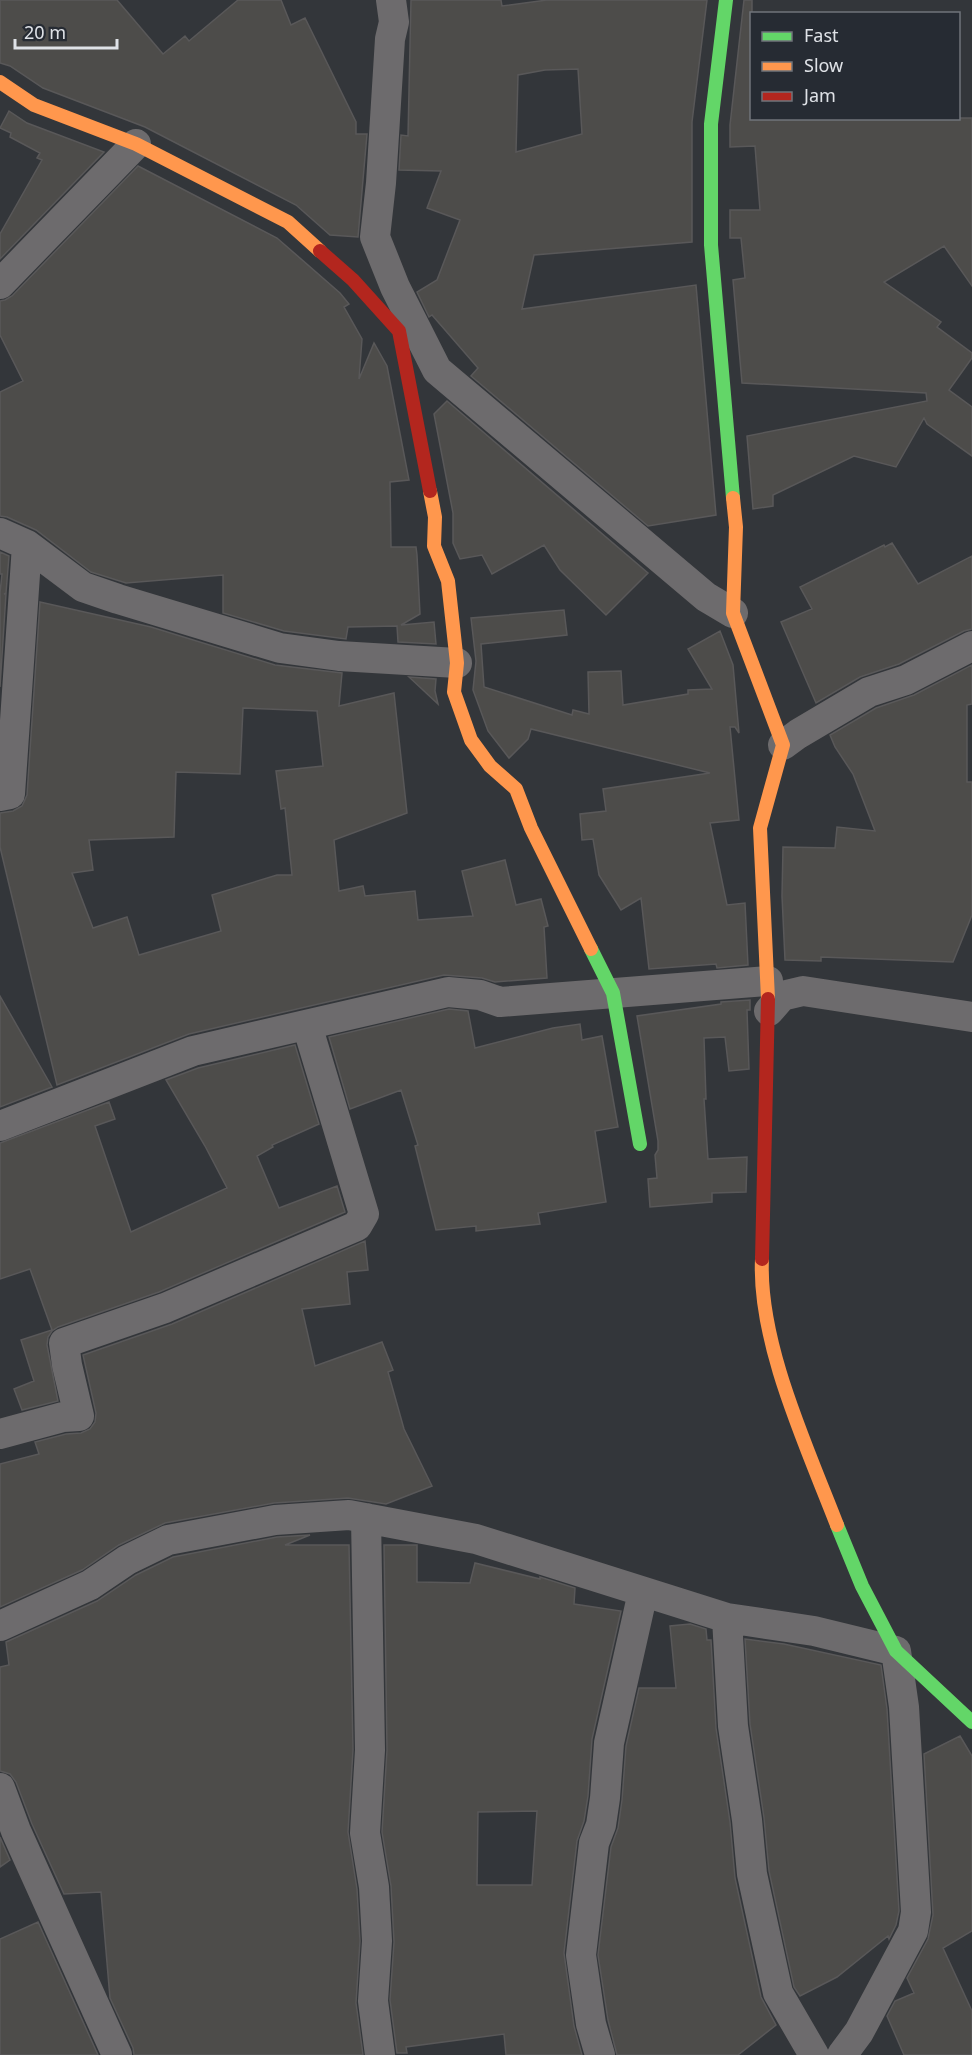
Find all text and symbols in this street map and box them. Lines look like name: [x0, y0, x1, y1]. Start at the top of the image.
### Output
scale bar: [15, 12, 117, 50]
legend: [750, 12, 960, 120]
text: 20 m: [24, 20, 66, 44]
text: Fast: [804, 23, 839, 47]
text: Slow: [804, 53, 843, 77]
text: Jam: [802, 83, 836, 107]

